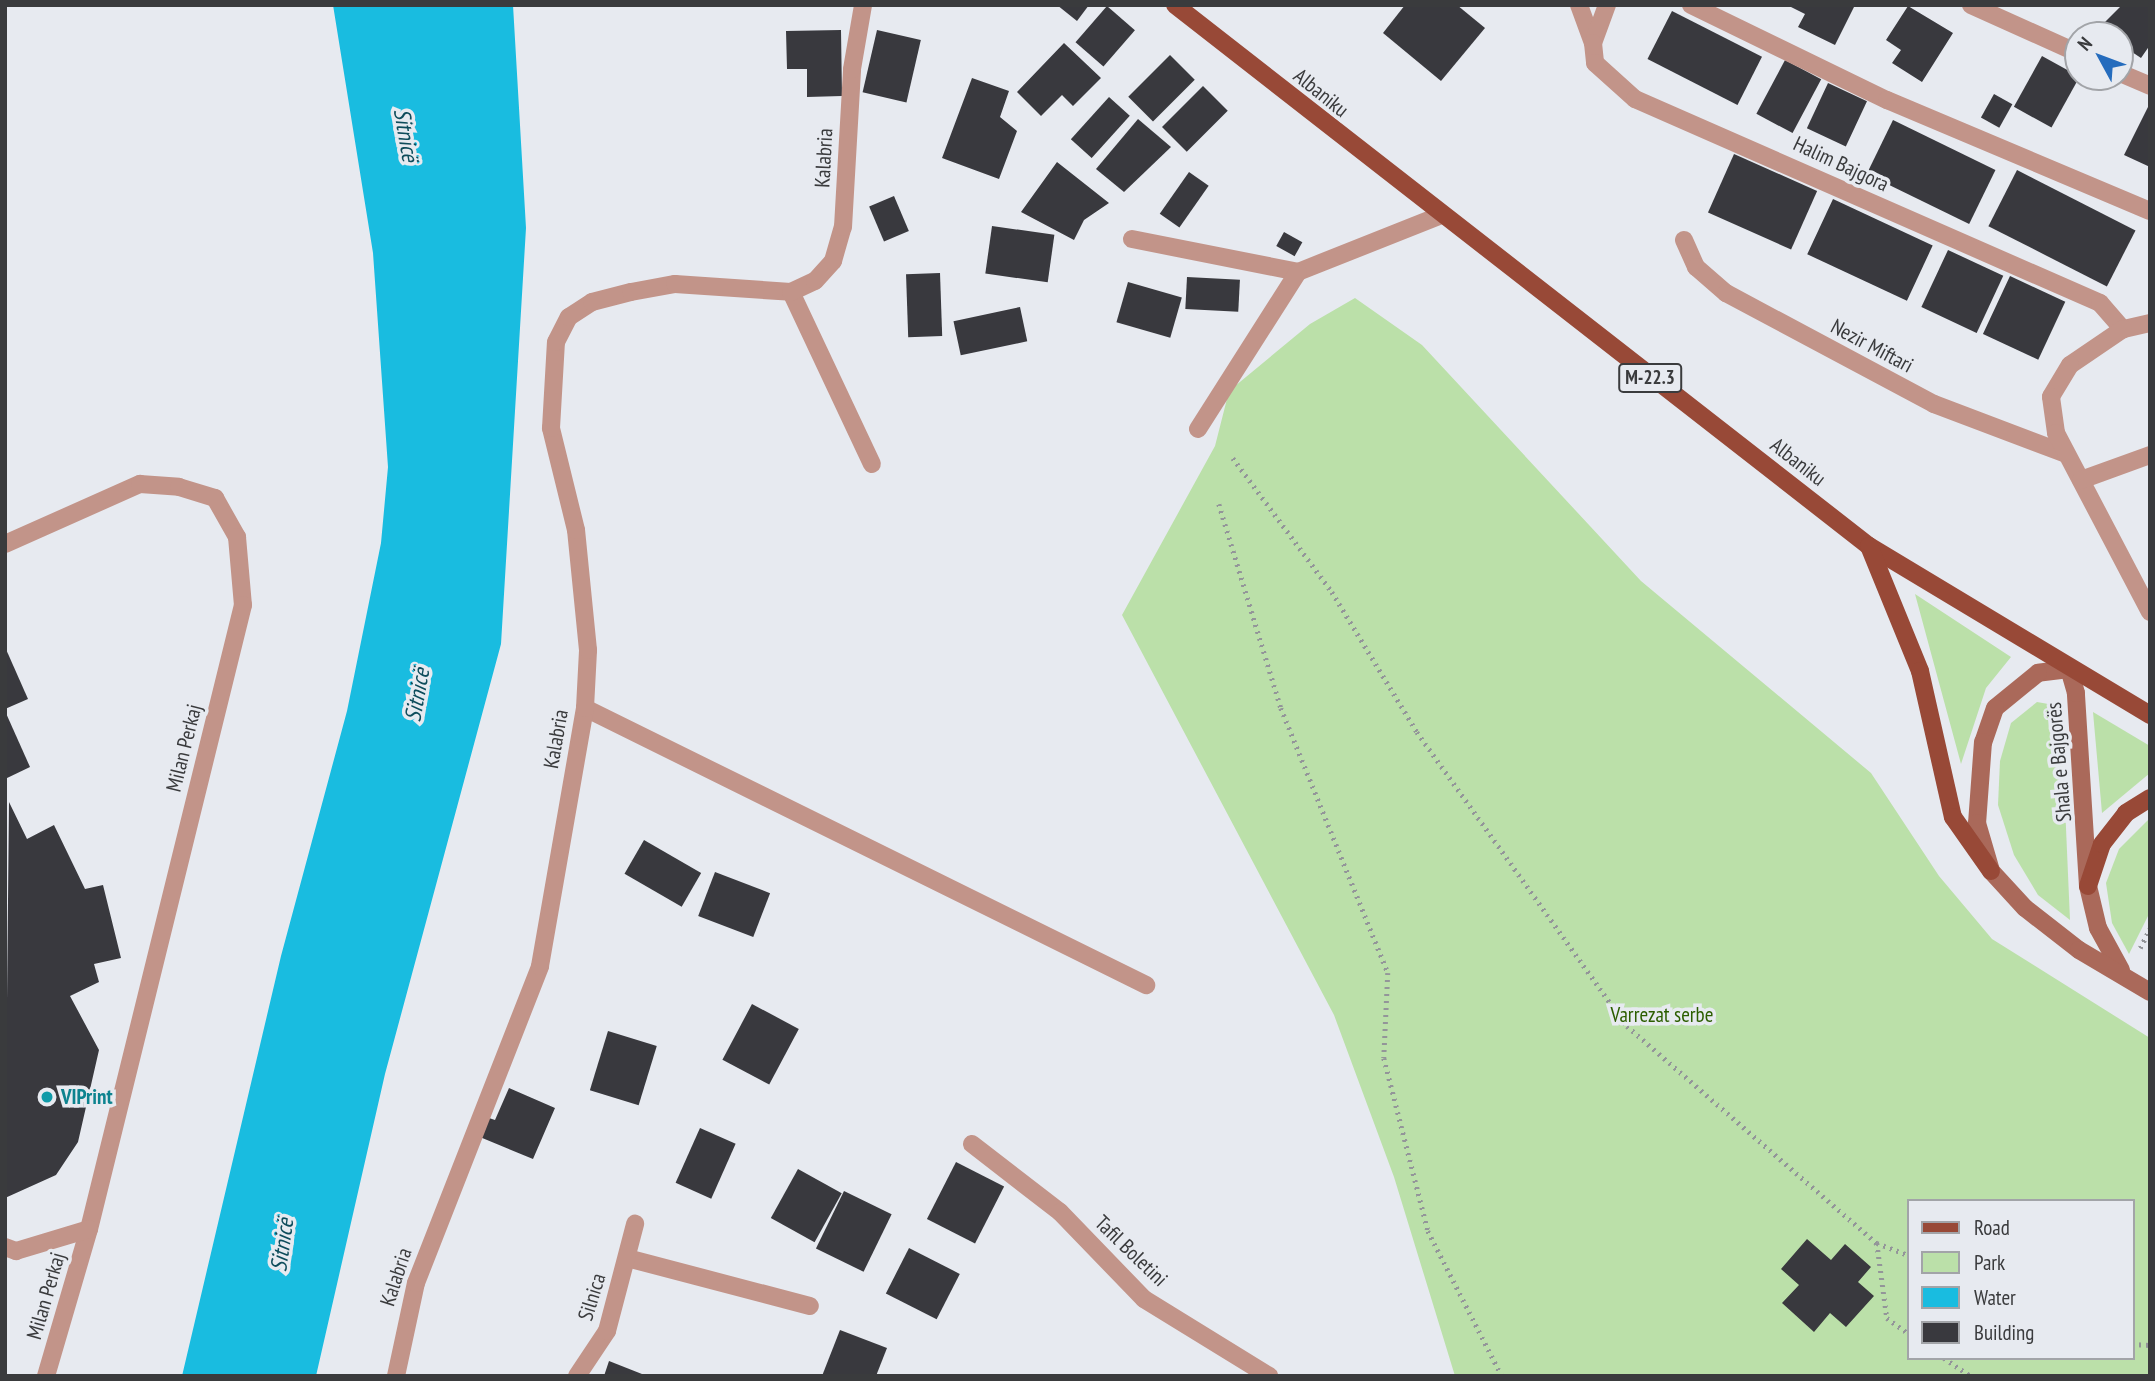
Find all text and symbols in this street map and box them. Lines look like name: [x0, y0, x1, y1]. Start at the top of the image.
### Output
north arrow: [2064, 21, 2134, 91]
text: N: [2072, 32, 2097, 55]
street label: Albaniku: [1288, 63, 1354, 123]
water label: Sitnicë: [388, 106, 424, 164]
street label: Kalabria: [810, 128, 838, 188]
street label: Halim Bajgora: [1789, 131, 1893, 197]
street label: Nezir Miftari: [1826, 314, 1918, 378]
road number: M-22.3: [1617, 362, 1683, 394]
street label: Albaniku: [1765, 433, 1831, 491]
water label: Sitnicë: [399, 666, 435, 724]
street label: Shala e Bajgorës: [2041, 701, 2077, 823]
street label: Milan Perkaj: [161, 702, 207, 794]
street label: Kalabria: [538, 708, 574, 770]
park label: Varrezat serbe: [1611, 1002, 1713, 1028]
place label: VIPrint: [61, 1084, 113, 1110]
marker: VIPrint: [39, 1089, 55, 1105]
legend: [1906, 1199, 2134, 1360]
street label: Tafil Boletini: [1089, 1210, 1173, 1292]
text: Road: [1974, 1214, 2010, 1241]
water label: Sitnicë: [265, 1217, 299, 1273]
street label: Kalabria: [375, 1245, 417, 1309]
text: Park: [1974, 1249, 2005, 1276]
street label: Milan Perkaj: [22, 1250, 70, 1342]
street label: Silnica: [573, 1270, 611, 1324]
text: Water: [1974, 1284, 2016, 1311]
text: Building: [1974, 1319, 2034, 1346]

